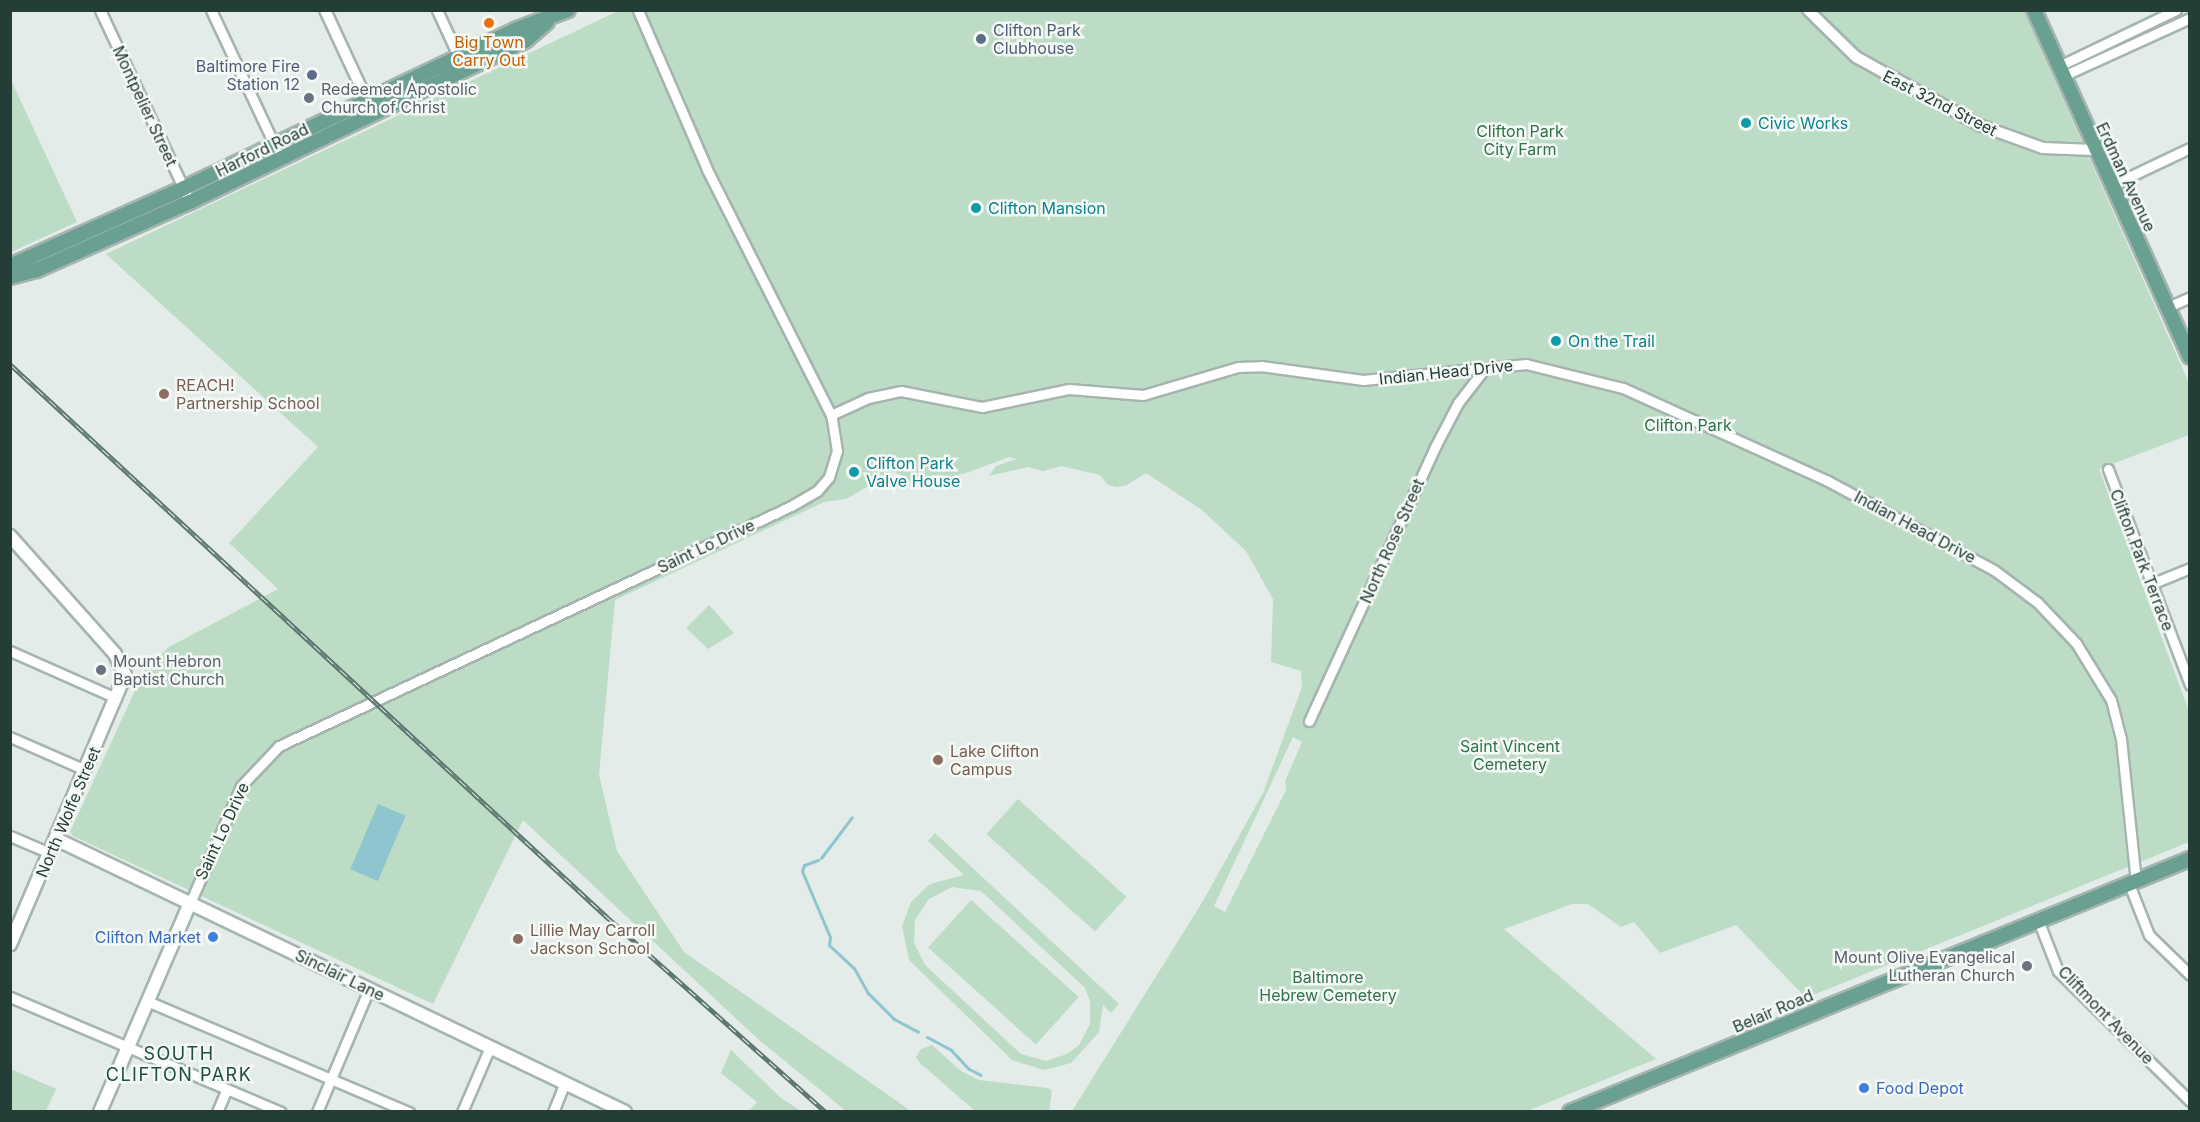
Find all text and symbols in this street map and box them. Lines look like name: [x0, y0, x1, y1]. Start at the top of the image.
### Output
marker: Big Town Carry Out: [482, 16, 496, 30]
place label: Clifton Park Clubhouse: [993, 20, 1081, 58]
place label: Big Town Carry Out: [452, 32, 526, 70]
marker: Clifton Park Clubhouse: [974, 32, 988, 46]
street label: Montpelier Street: [109, 43, 181, 169]
place label: Baltimore Fire Station 12: [196, 56, 300, 94]
street label: East 32nd Street: [1880, 66, 2000, 140]
marker: Baltimore Fire Station 12: [305, 68, 319, 82]
place label: Redeemed Apostolic Church of Christ: [321, 79, 477, 117]
marker: Redeemed Apostolic Church of Christ: [302, 91, 316, 105]
place label: Civic Works: [1758, 113, 1848, 133]
marker: Civic Works: [1739, 116, 1753, 130]
street label: Harford Road: [212, 119, 312, 181]
street label: Erdman Avenue: [2092, 119, 2160, 235]
park label: Clifton Park City Farm: [1476, 121, 1564, 159]
place label: Clifton Mansion: [988, 198, 1106, 218]
marker: Clifton Mansion: [969, 201, 983, 215]
place label: On the Trail: [1568, 331, 1655, 351]
marker: On the Trail: [1549, 334, 1563, 348]
street label: Indian Head Drive: [1378, 355, 1514, 389]
place label: REACH! Partnership School: [176, 375, 320, 413]
marker: REACH! Partnership School: [157, 387, 171, 401]
park label: Clifton Park: [1644, 415, 1732, 435]
place label: Clifton Park Valve House: [866, 453, 960, 491]
marker: Clifton Park Valve House: [847, 465, 861, 479]
street label: North Rose Street: [1356, 476, 1428, 606]
street label: Clifton Park Terrace: [2106, 486, 2178, 634]
street label: Indian Head Drive: [1851, 487, 1979, 567]
street label: Saint Lo Drive: [654, 515, 758, 577]
place label: Mount Hebron Baptist Church: [113, 651, 225, 689]
marker: Mount Hebron Baptist Church: [94, 663, 108, 677]
park label: Saint Vincent Cemetery: [1460, 736, 1560, 774]
place label: Lake Clifton Campus: [950, 741, 1039, 779]
street label: North Wolfe Street: [32, 744, 104, 880]
marker: Lake Clifton Campus: [931, 753, 945, 767]
street label: Saint Lo Drive: [191, 779, 253, 883]
place label: Lillie May Carroll Jackson School: [530, 920, 655, 958]
place label: Clifton Market: [95, 927, 201, 947]
marker: Clifton Market: [206, 930, 220, 944]
marker: Lillie May Carroll Jackson School: [511, 932, 525, 946]
street label: Sinclair Lane: [292, 945, 388, 1005]
place label: Mount Olive Evangelical Lutheran Church: [1834, 947, 2015, 985]
marker: Mount Olive Evangelical Lutheran Church: [2020, 959, 2034, 973]
street label: Cliftmont Avenue: [2054, 962, 2158, 1068]
park label: Baltimore Hebrew Cemetery: [1259, 967, 1397, 1005]
street label: Belair Road: [1730, 985, 1816, 1037]
district label: SOUTH CLIFTON PARK: [106, 1044, 252, 1086]
place label: Food Depot: [1876, 1078, 1964, 1098]
marker: Food Depot: [1857, 1081, 1871, 1095]

